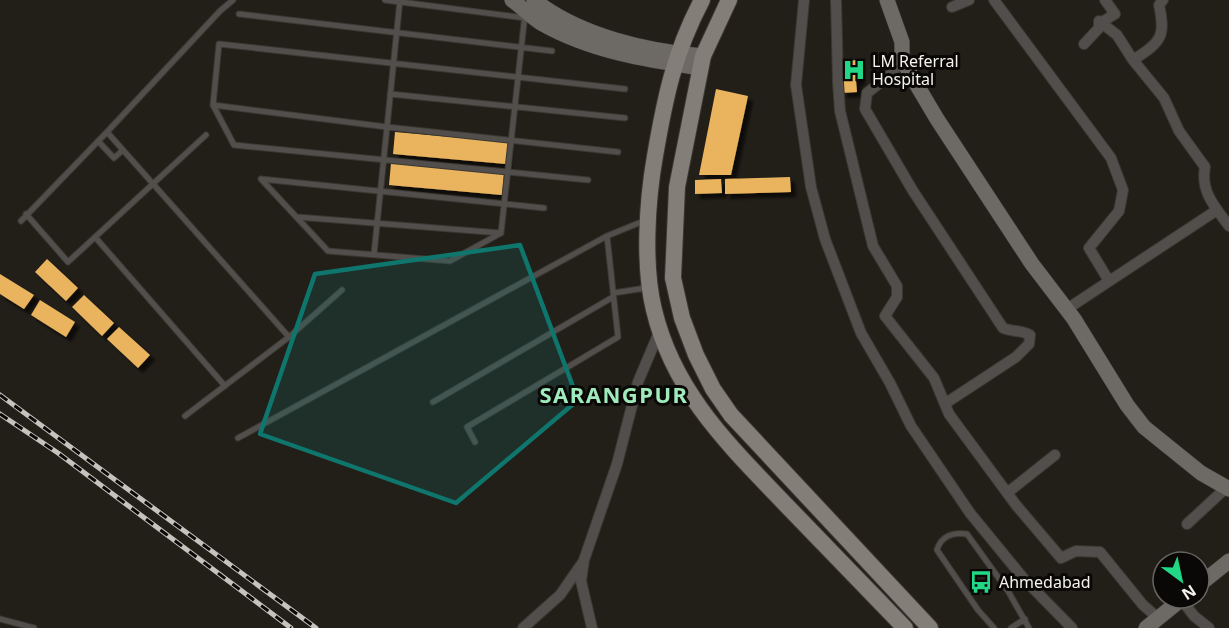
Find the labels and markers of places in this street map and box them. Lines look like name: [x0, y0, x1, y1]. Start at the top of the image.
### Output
place label: LM Referral Hospital: [872, 50, 959, 90]
hospital icon: LM Referral Hospital: [841, 57, 867, 83]
bus stop icon: Ahmedabad: [968, 569, 994, 595]
place label: Ahmedabad: [999, 571, 1091, 593]

